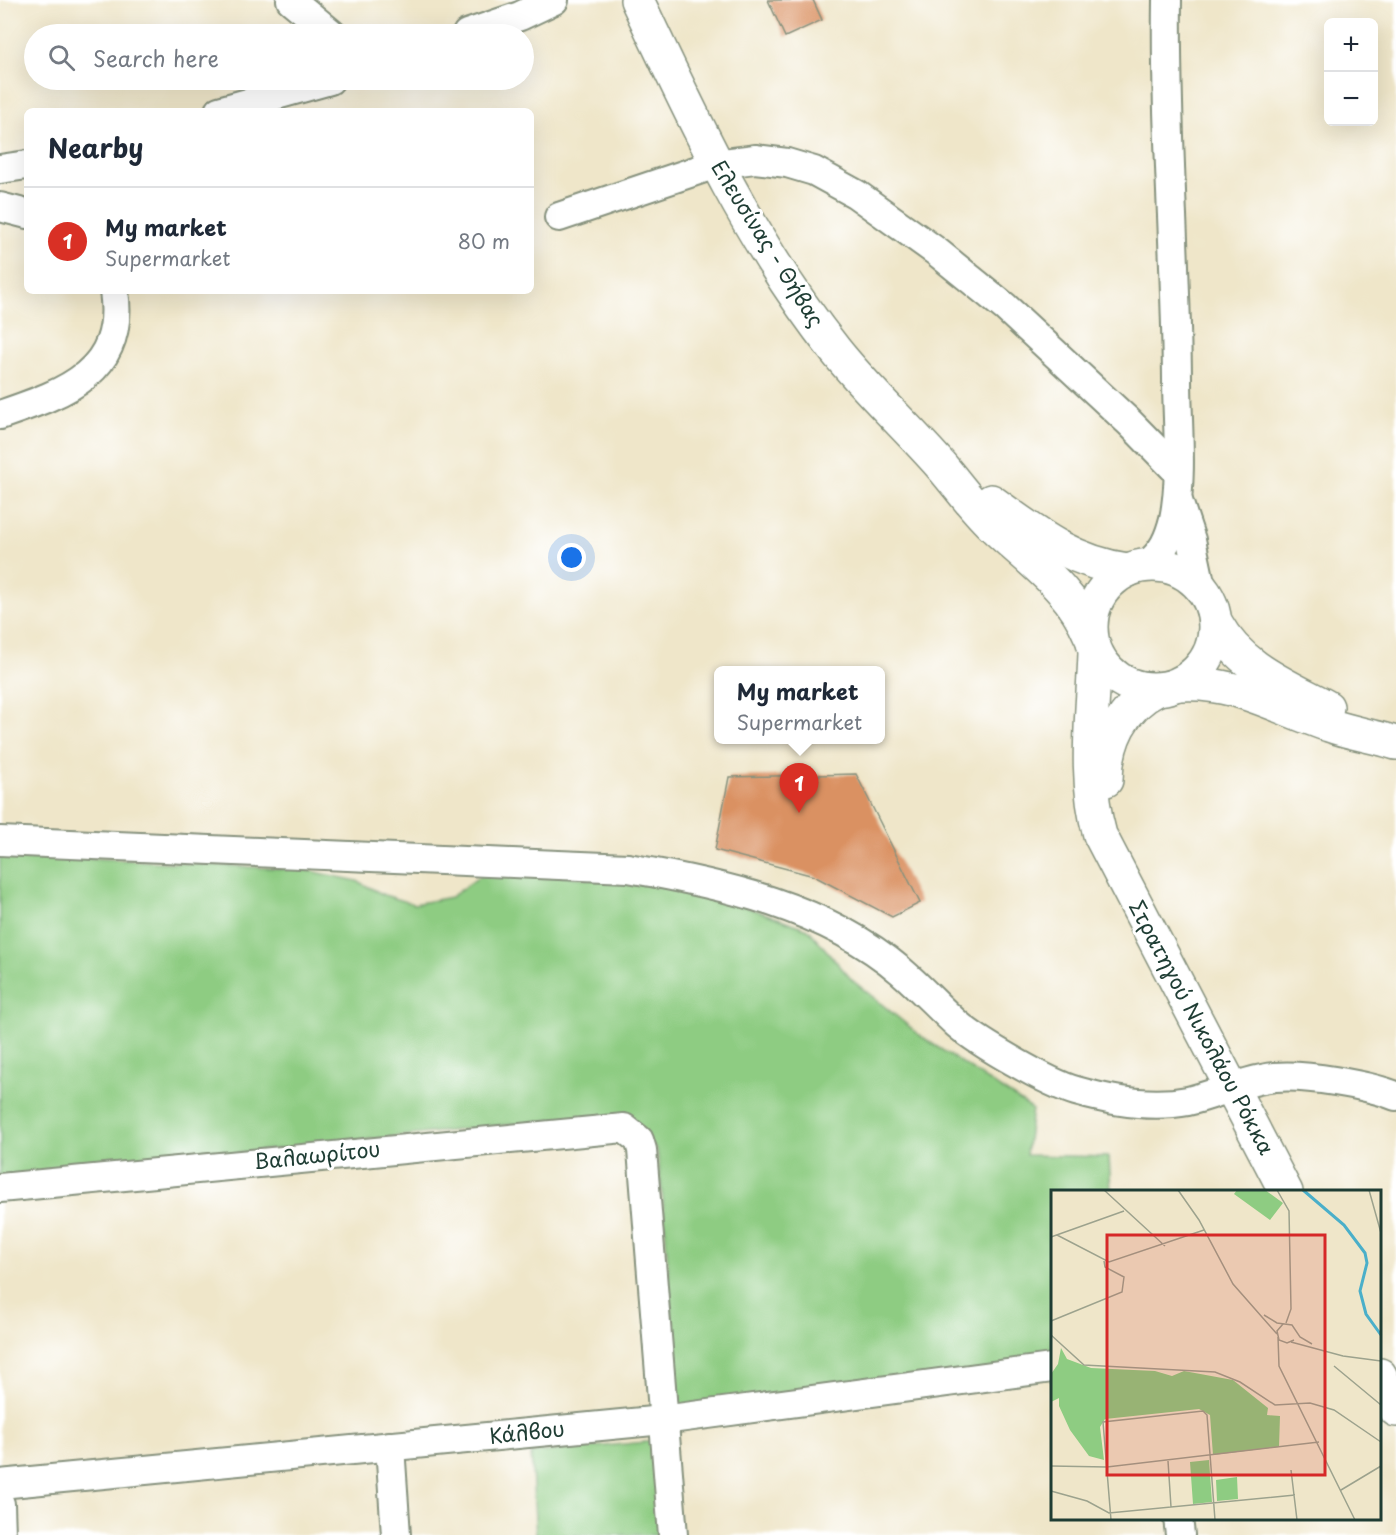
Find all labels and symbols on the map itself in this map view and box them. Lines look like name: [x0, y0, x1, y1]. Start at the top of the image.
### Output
street label: Ελευσίνας - Θήβας: [704, 153, 833, 333]
your location: [557, 543, 586, 572]
pin: 1: [780, 764, 818, 813]
street label: Στρατηγού Νικολάου Ρόκκα: [1122, 894, 1284, 1160]
street label: Βαλαωρίτου: [252, 1131, 382, 1177]
inset map: [1051, 1190, 1381, 1520]
street label: Κάλβου: [488, 1411, 566, 1451]

